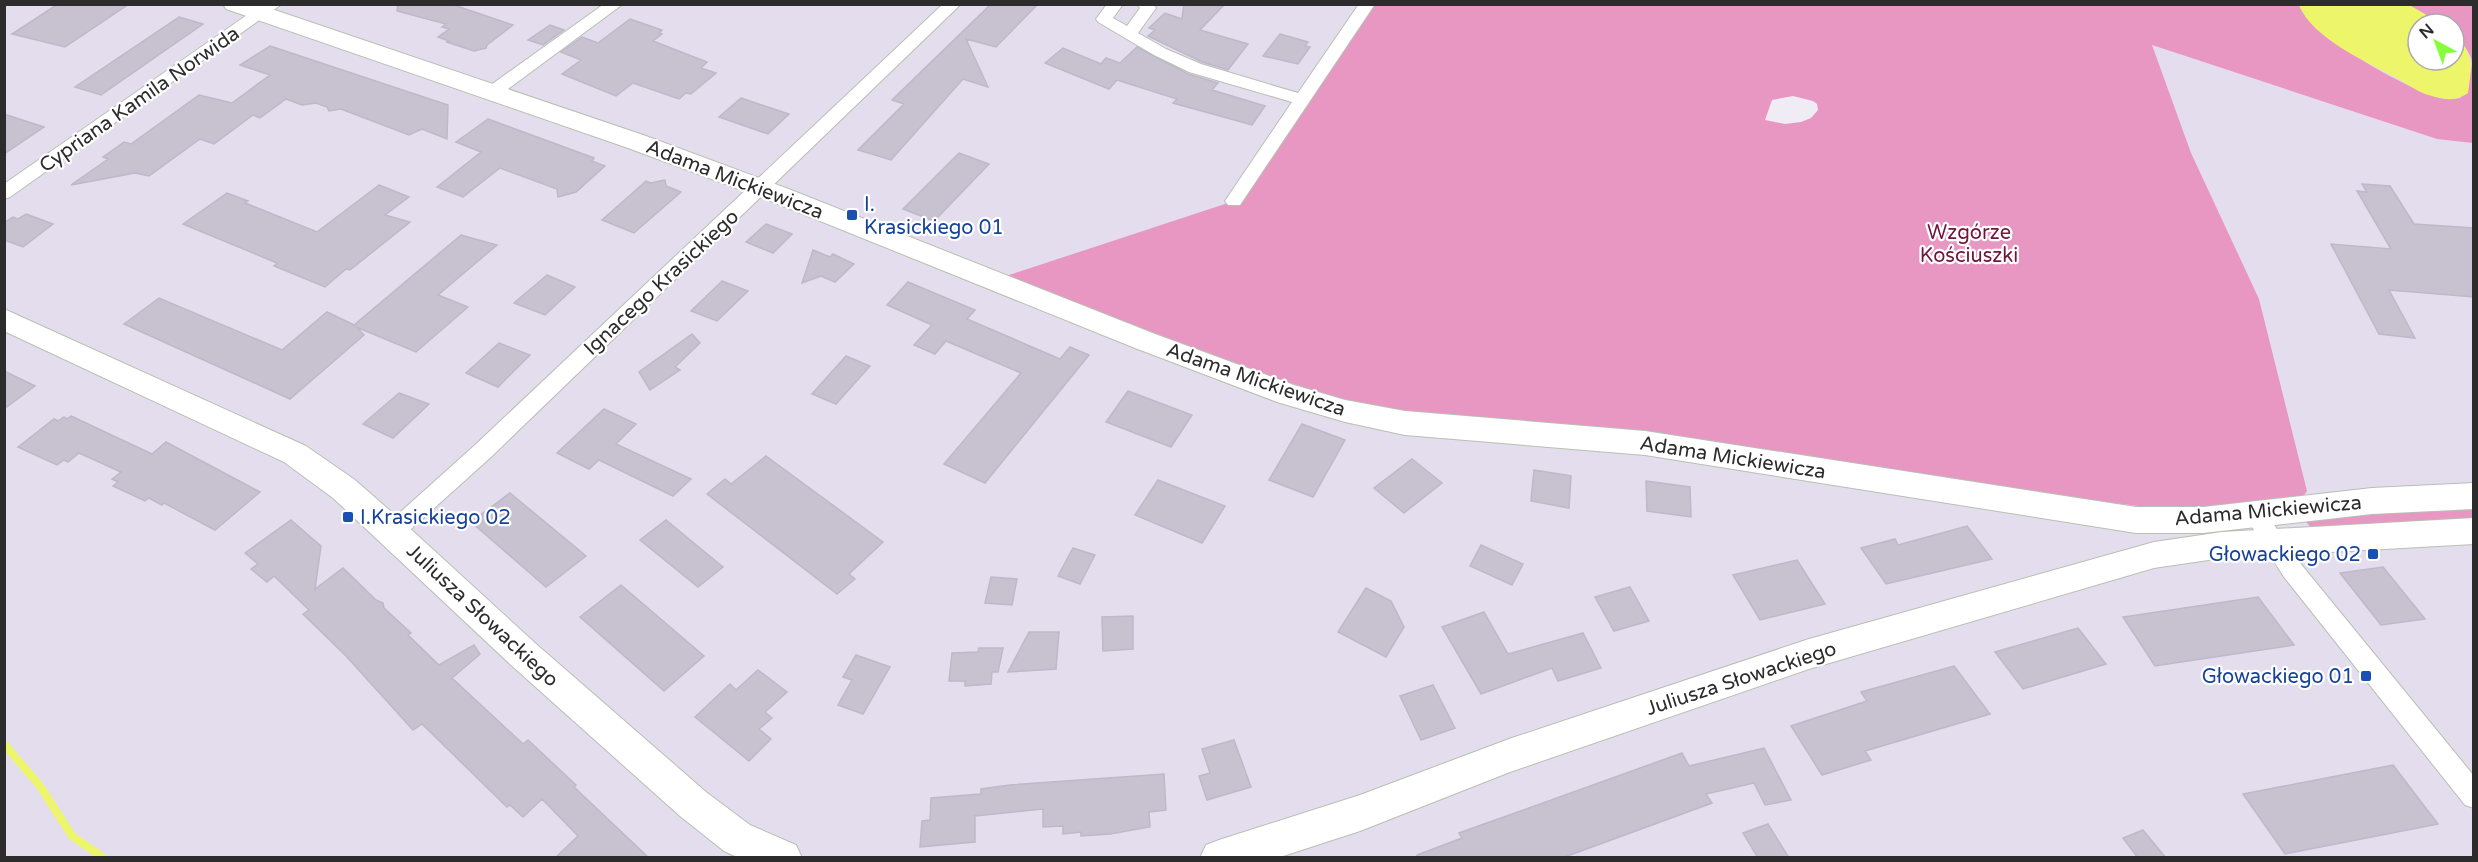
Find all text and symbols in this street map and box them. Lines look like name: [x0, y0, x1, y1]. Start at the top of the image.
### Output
north arrow: [2406, 12, 2466, 72]
text: N: [2415, 20, 2438, 43]
street label: Cypriana Kamila Norwida: [35, 22, 244, 178]
street label: Adama Mickiewicza: [643, 135, 827, 225]
place label: I. Krasickiego 01: [864, 193, 1004, 240]
street label: Ignacego Krasickiego: [579, 205, 744, 361]
marker: I. Krasickiego 01: [845, 208, 859, 222]
park label: Wzgórze Kościuszki: [1920, 221, 2018, 268]
street label: Adama Mickiewicza: [1163, 338, 1348, 422]
street label: Adama Mickiewicza: [1638, 431, 1828, 485]
street label: Adama Mickiewicza: [2173, 491, 2363, 531]
place label: I.Krasickiego 02: [360, 506, 511, 530]
marker: I.Krasickiego 02: [341, 510, 355, 524]
street label: Juliusza Słowackiego: [401, 539, 563, 692]
place label: Głowackiego 02: [2209, 543, 2361, 567]
marker: Głowackiego 02: [2366, 547, 2380, 561]
street label: Juliusza Słowackiego: [1643, 637, 1840, 721]
place label: Głowackiego 01: [2202, 665, 2354, 689]
marker: Głowackiego 01: [2359, 669, 2373, 683]

